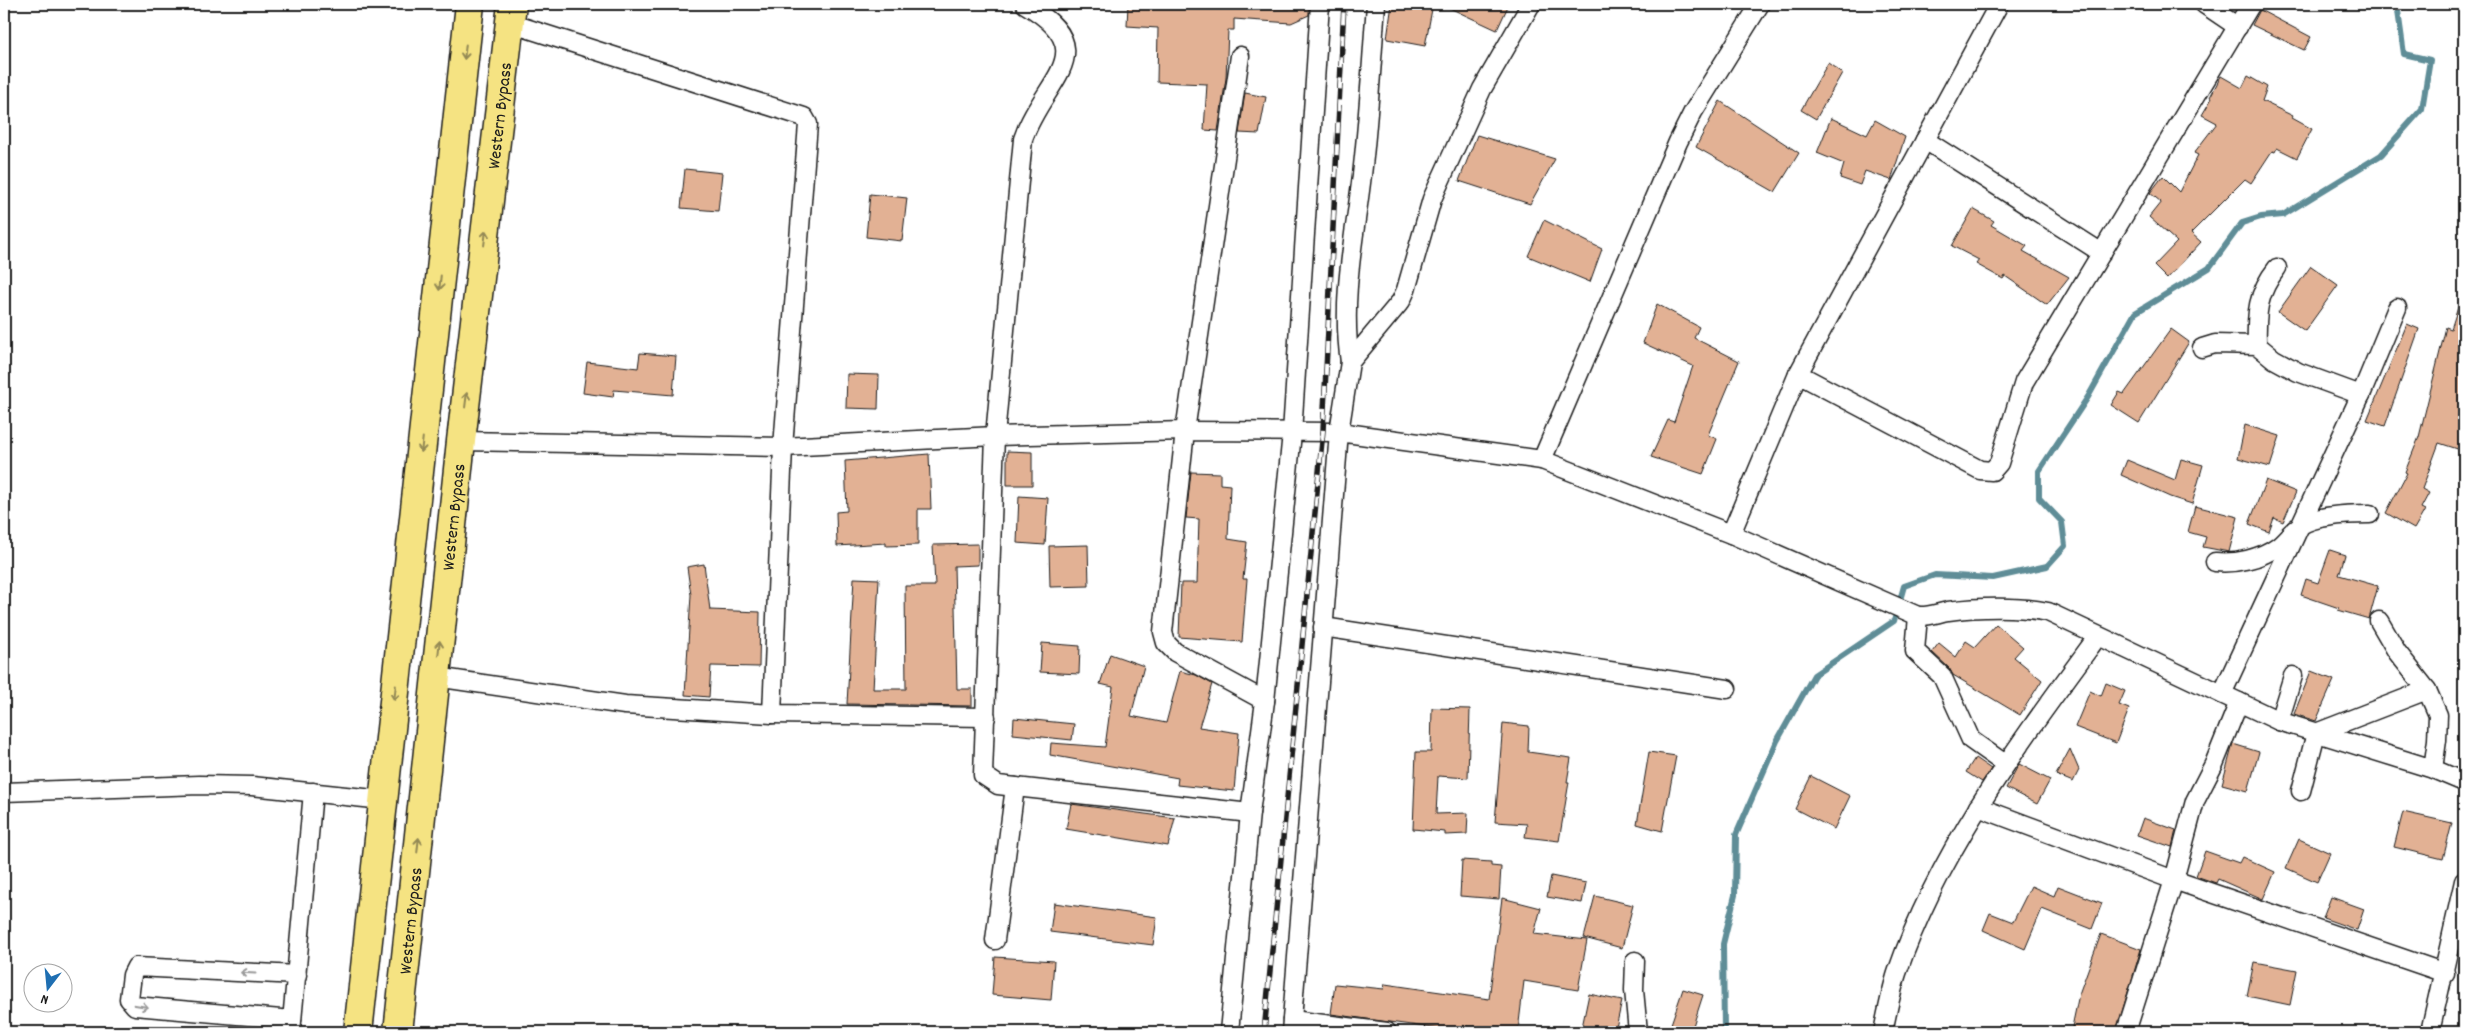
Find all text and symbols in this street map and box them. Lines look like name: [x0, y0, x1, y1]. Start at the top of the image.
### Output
one-way arrow: [460, 44, 470, 60]
street label: Western Bypass: [483, 61, 520, 171]
one-way arrow: [480, 231, 490, 247]
one-way arrow: [435, 275, 444, 291]
one-way arrow: [461, 392, 471, 408]
one-way arrow: [417, 437, 427, 453]
street label: Western Bypass: [437, 462, 474, 572]
one-way arrow: [434, 641, 444, 657]
one-way arrow: [390, 685, 400, 701]
one-way arrow: [413, 837, 423, 853]
street label: Western Bypass: [394, 866, 430, 976]
north arrow: [22, 964, 72, 1014]
one-way arrow: [240, 968, 256, 977]
text: N: [39, 988, 51, 1009]
one-way arrow: [133, 1002, 149, 1012]

